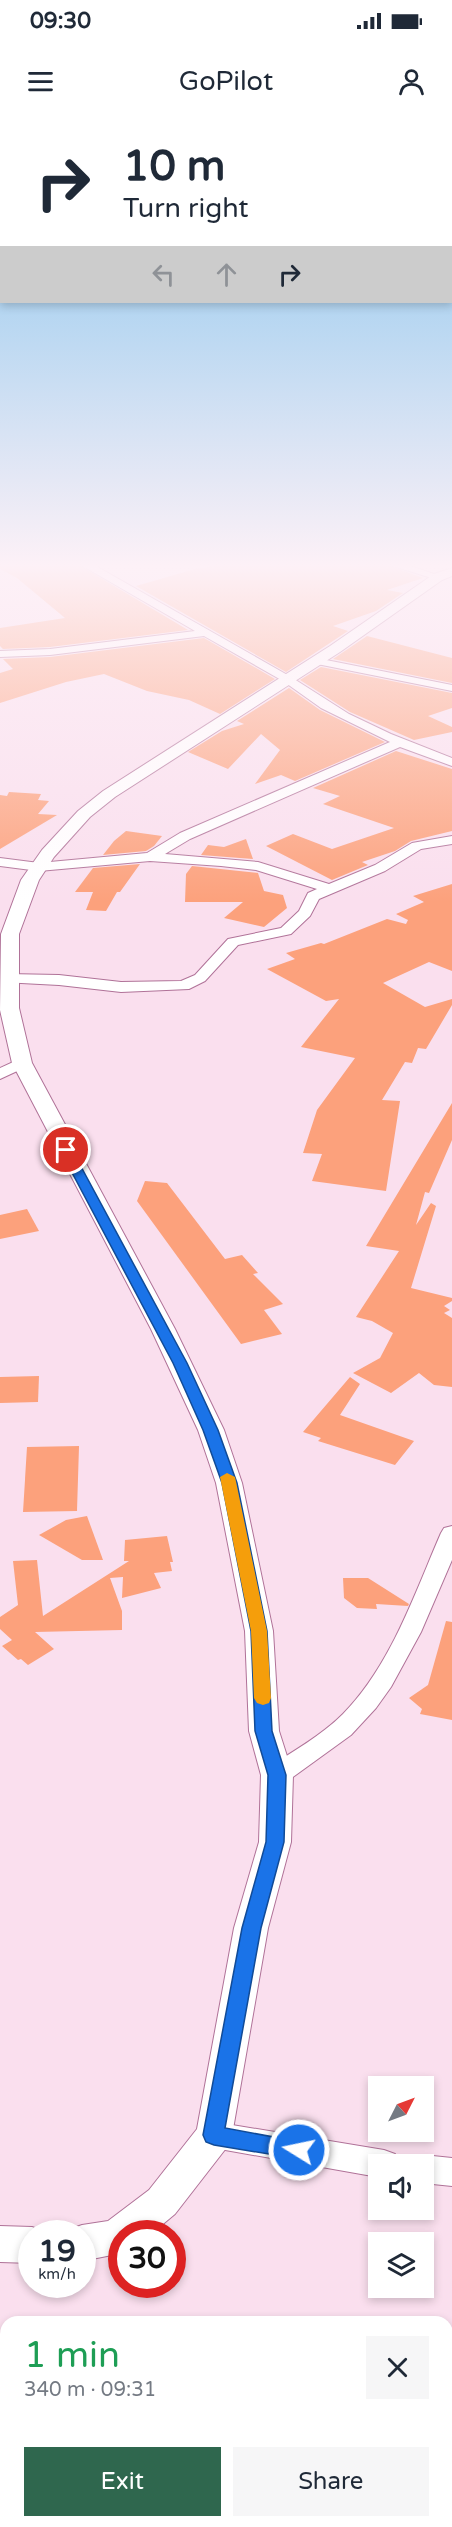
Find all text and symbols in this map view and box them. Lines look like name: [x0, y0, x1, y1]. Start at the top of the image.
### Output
text: 09:30: [30, 8, 91, 34]
icon: menu: [24, 65, 57, 98]
text: GoPilot: [179, 65, 273, 98]
icon: person: [395, 65, 428, 98]
text: 10 m: [123, 141, 225, 192]
icon: right: [24, 144, 102, 222]
text: Turn right: [123, 192, 249, 225]
icon: left: [147, 258, 180, 291]
icon: ahead: [210, 258, 243, 291]
icon: right: [273, 258, 306, 291]
pin: [40, 1124, 91, 1175]
icon: arrive: [49, 1133, 82, 1166]
north arrow: [368, 2076, 434, 2142]
map controls: [368, 2076, 434, 2298]
position arrow: [267, 2118, 331, 2182]
button: sound: [368, 2154, 434, 2220]
speed limit sign: 30: [108, 2220, 186, 2298]
button: layers: [368, 2232, 434, 2298]
text: 19: [38, 2233, 76, 2270]
text: km/h: [38, 2265, 76, 2283]
text: 1 min: [24, 2334, 120, 2377]
button: close: [366, 2336, 429, 2399]
text: 340 m · 09:31: [24, 2378, 156, 2402]
button: Exit: [24, 2447, 221, 2516]
button: Share: [233, 2447, 429, 2516]

